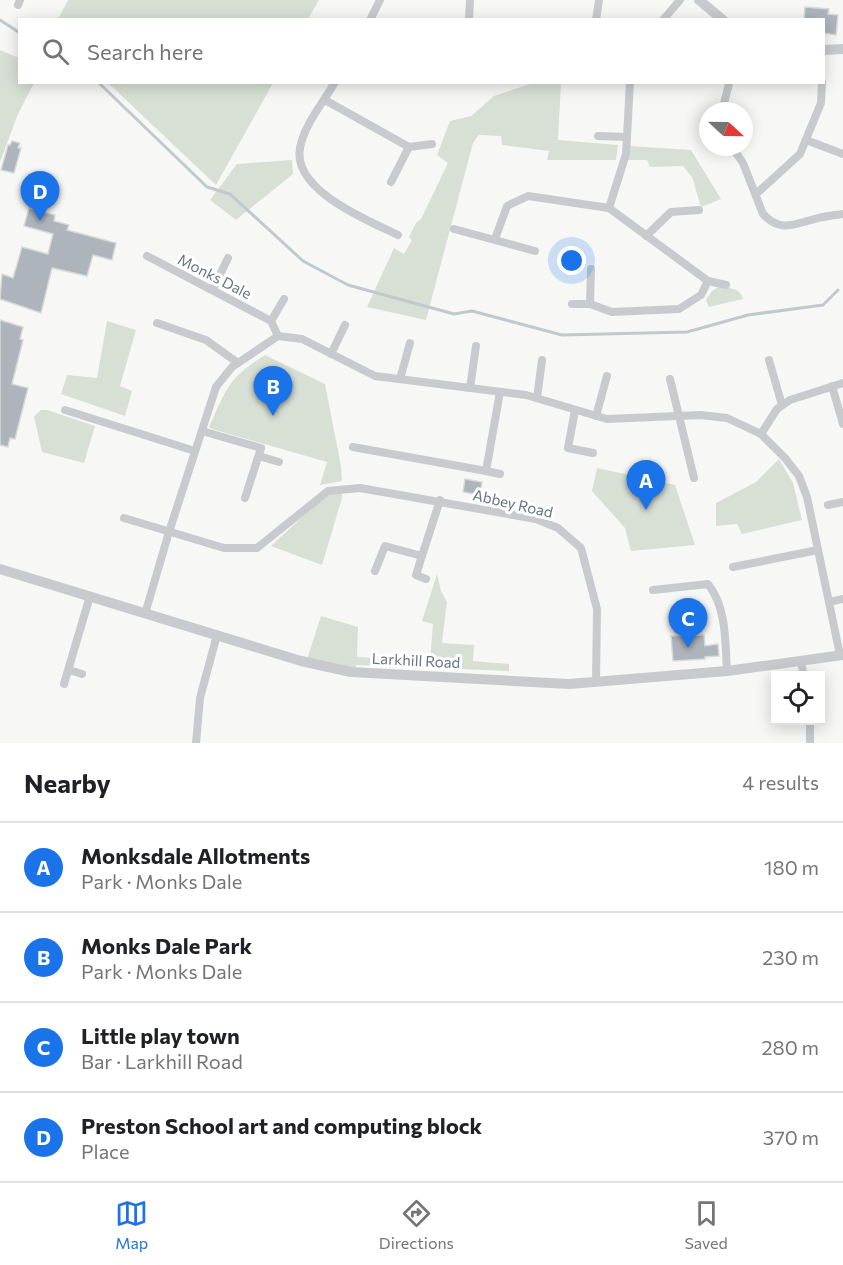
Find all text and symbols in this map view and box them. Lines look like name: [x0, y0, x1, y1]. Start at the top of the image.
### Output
search box: [18, 18, 825, 84]
icon: search: [39, 35, 72, 68]
text: Search here: [87, 38, 203, 65]
north arrow: [699, 102, 753, 156]
pin: D: [20, 172, 60, 221]
your location: [557, 246, 586, 275]
street label: Monks Dale: [175, 250, 255, 302]
pin: B: [254, 366, 292, 416]
pin: A: [626, 460, 666, 510]
street label: Abbey Road: [471, 485, 555, 521]
pin: C: [668, 598, 708, 648]
street label: Larkhill Road: [371, 649, 461, 671]
map controls: [771, 671, 825, 725]
button: locate: [771, 671, 825, 725]
text: Nearby: [24, 767, 111, 798]
text: 4 results: [742, 770, 819, 794]
text: Monksdale Allotments: [81, 842, 310, 869]
text: A: [36, 855, 51, 879]
text: 180 m: [764, 855, 819, 879]
text: Park · Monks Dale: [81, 869, 242, 893]
text: Monks Dale Park: [81, 932, 252, 959]
text: B: [37, 945, 50, 969]
text: 230 m: [762, 945, 819, 969]
text: Park · Monks Dale: [81, 959, 242, 983]
text: Little play town: [81, 1022, 240, 1049]
text: C: [37, 1035, 50, 1059]
text: 280 m: [761, 1035, 819, 1059]
text: Bar · Larkhill Road: [81, 1049, 243, 1073]
text: Preston School art and computing block: [81, 1112, 482, 1139]
text: D: [36, 1125, 51, 1149]
text: 370 m: [763, 1125, 819, 1149]
text: Place: [81, 1139, 130, 1163]
tab: Map: [115, 1197, 148, 1252]
tab: Directions: [379, 1197, 454, 1252]
tab: Saved: [684, 1197, 728, 1252]

